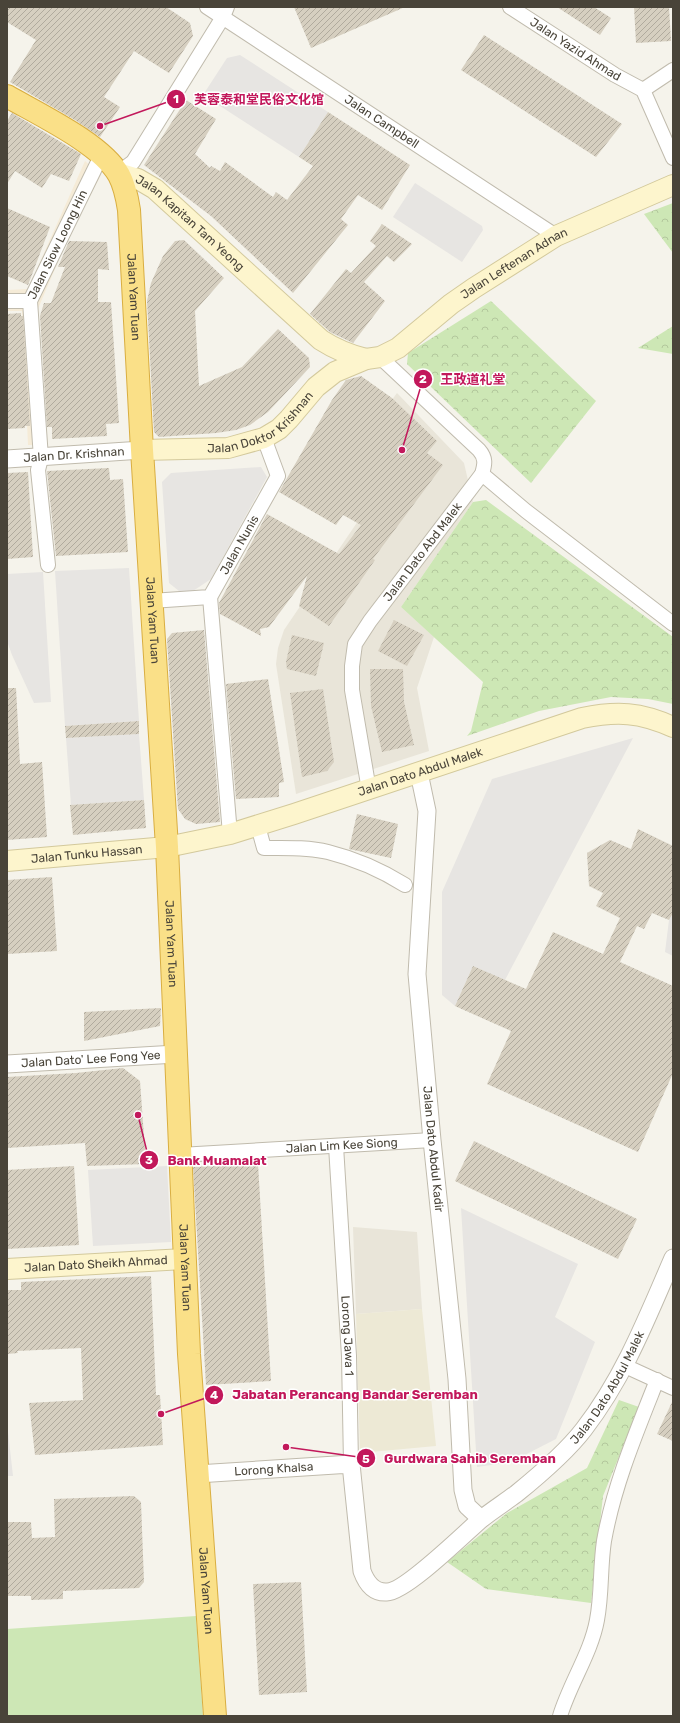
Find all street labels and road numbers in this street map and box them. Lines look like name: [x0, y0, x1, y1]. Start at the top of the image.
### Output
street label: Jalan Yazid Ahmad: [527, 15, 623, 84]
street label: Jalan Campbell: [342, 92, 422, 151]
street label: Jalan Kapitan Tam Yeong: [133, 172, 247, 274]
street label: Jalan Siow Loong Hin: [25, 188, 90, 302]
street label: Jalan Leftenan Adnan: [458, 225, 570, 302]
street label: Jalan Yam Tuan: [124, 253, 143, 341]
street label: Jalan Doktor Krishnan: [207, 389, 316, 455]
street label: Jalan Dr. Krishnan: [23, 444, 125, 465]
street label: Jalan Dato Abd Malek: [381, 499, 465, 604]
street label: Jalan Nunis: [217, 513, 262, 577]
street label: Jalan Yam Tuan: [143, 576, 162, 664]
street label: Jalan Dato Abdul Malek: [356, 744, 485, 799]
street label: Jalan Tunku Hassan: [30, 842, 143, 866]
street label: Jalan Yam Tuan: [162, 900, 180, 988]
street label: Jalan Dato' Lee Fong Yee: [21, 1048, 161, 1070]
street label: Jalan Dato Abdul Kadir: [420, 1085, 447, 1213]
street label: Jalan Lim Kee Siong: [285, 1135, 398, 1156]
street label: Jalan Yam Tuan: [176, 1224, 194, 1311]
street label: Jalan Dato Sheikh Ahmad: [24, 1253, 168, 1275]
street label: Lorong Jawa 1: [338, 1295, 356, 1376]
street label: Jalan Dato Abdul Malek: [567, 1328, 647, 1447]
street label: Lorong Khalsa: [234, 1459, 314, 1479]
street label: Jalan Yam Tuan: [196, 1547, 216, 1635]

